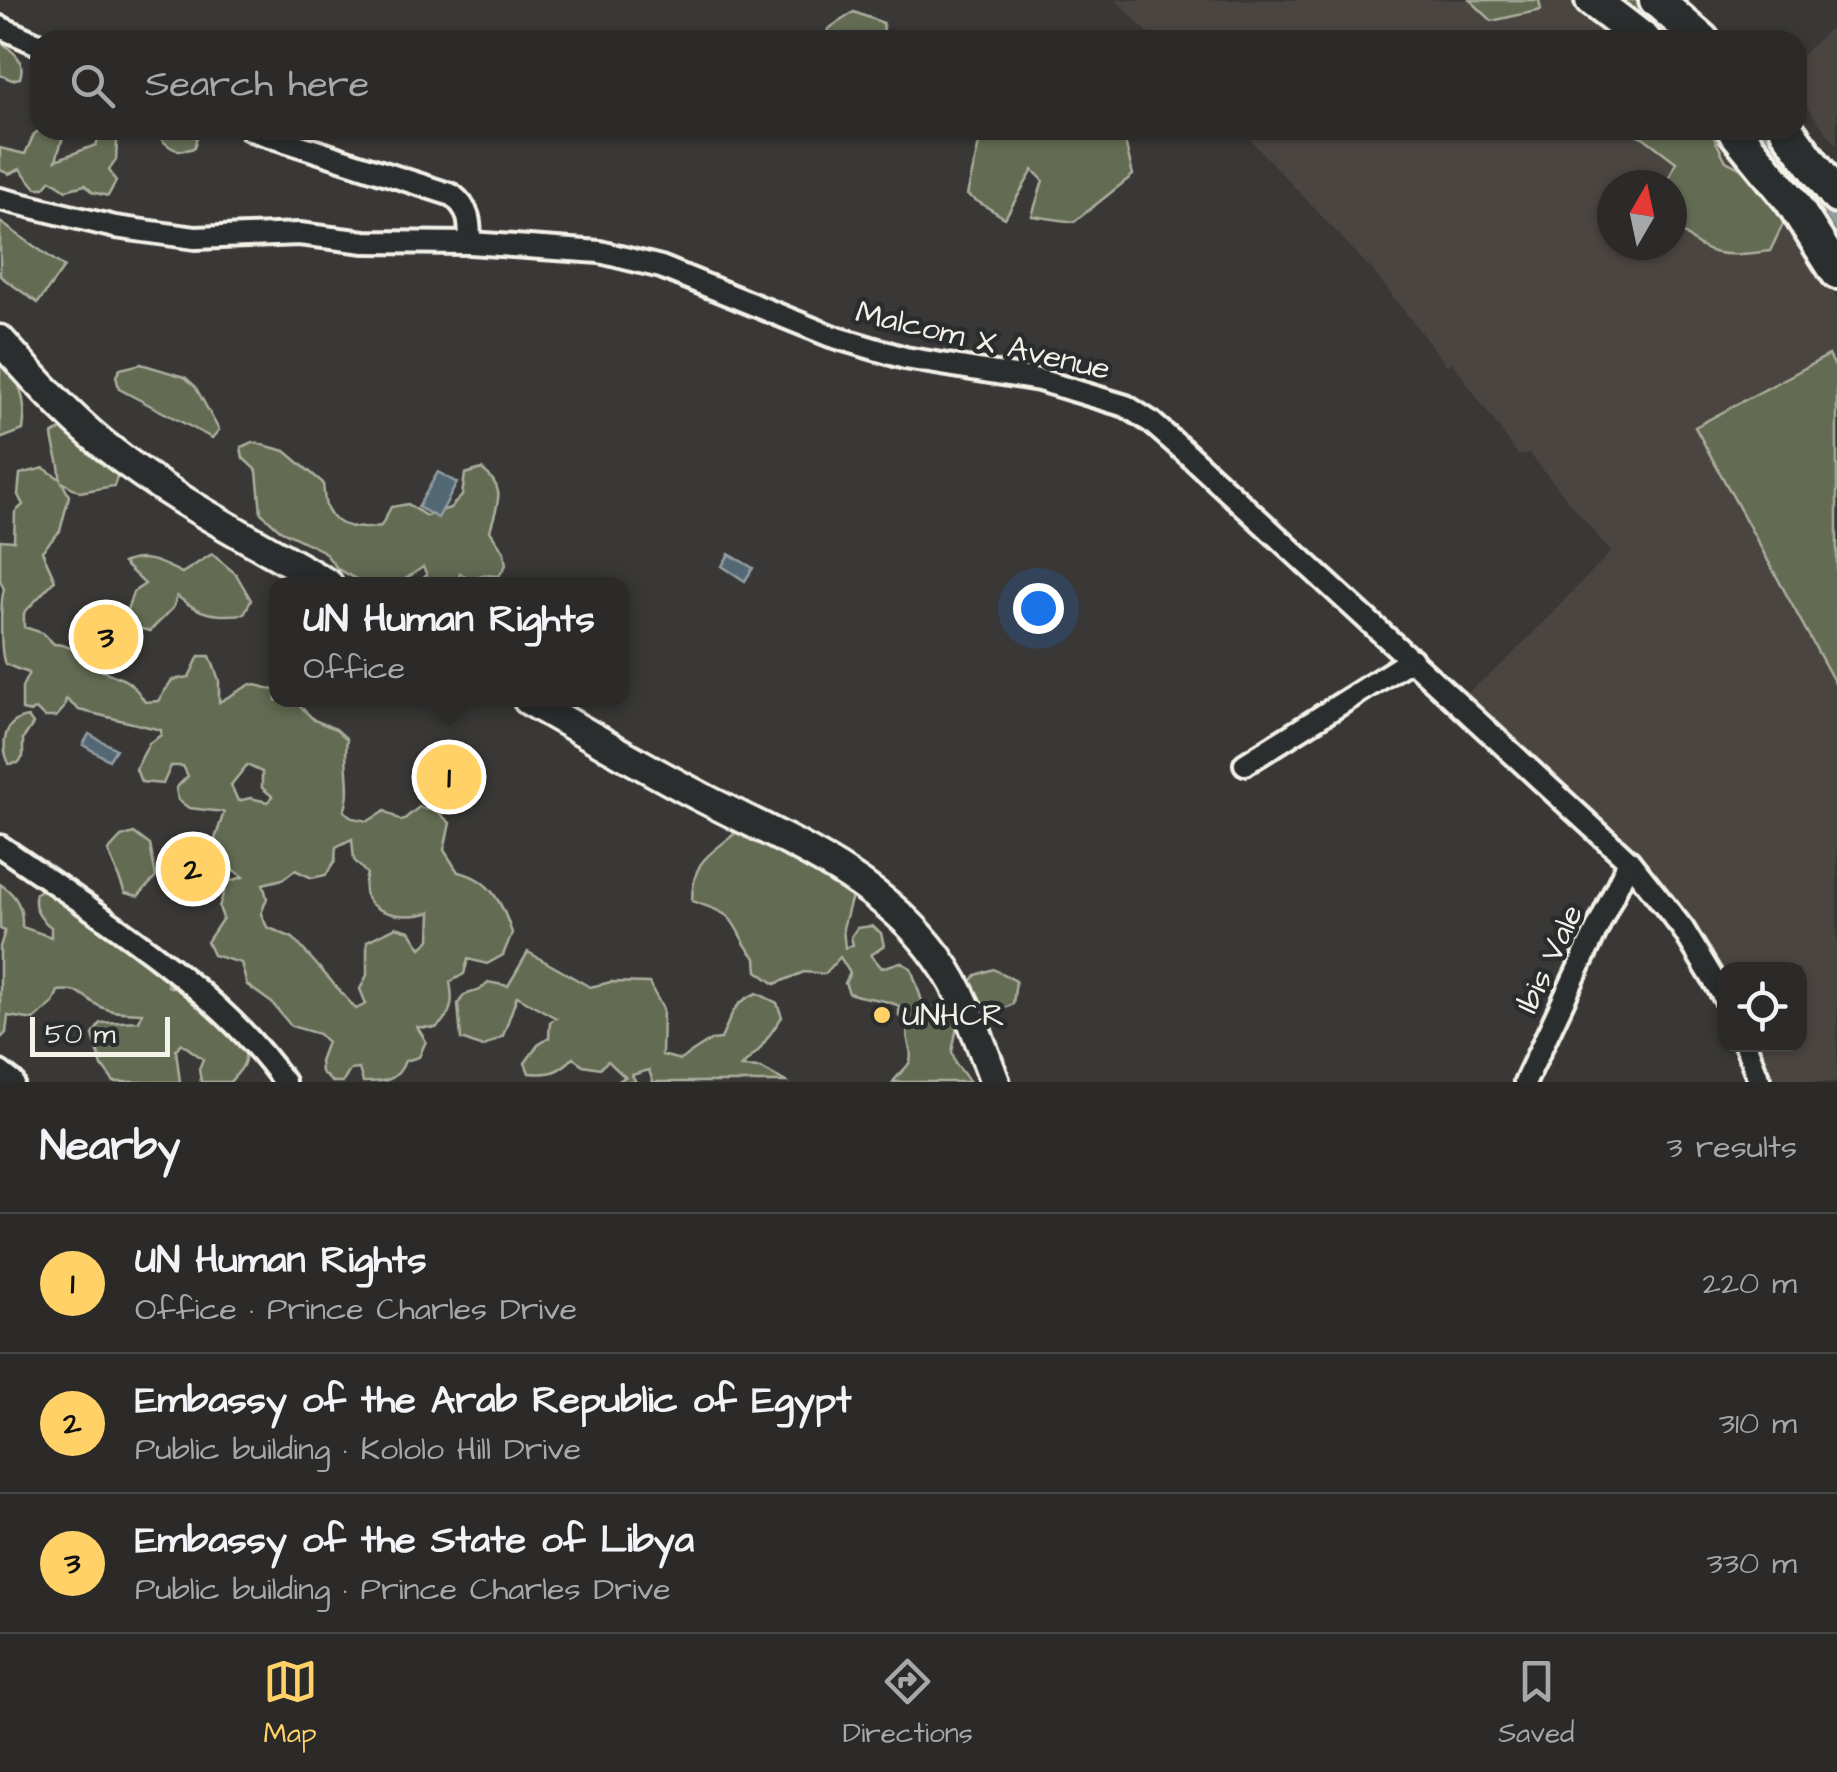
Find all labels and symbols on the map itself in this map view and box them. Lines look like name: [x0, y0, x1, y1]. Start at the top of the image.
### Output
north arrow: [1597, 170, 1687, 260]
street label: Malcom X Avenue: [851, 290, 1115, 392]
your location: [1013, 583, 1064, 634]
pin: 3: [74, 600, 138, 674]
pin: 1: [416, 740, 482, 814]
pin: 2: [160, 832, 226, 906]
street label: Ibis Vale: [1505, 897, 1595, 1021]
place label: UNHCR: [902, 993, 1005, 1038]
marker: UNHCR: [871, 1004, 893, 1026]
scale bar: [30, 1012, 170, 1056]

